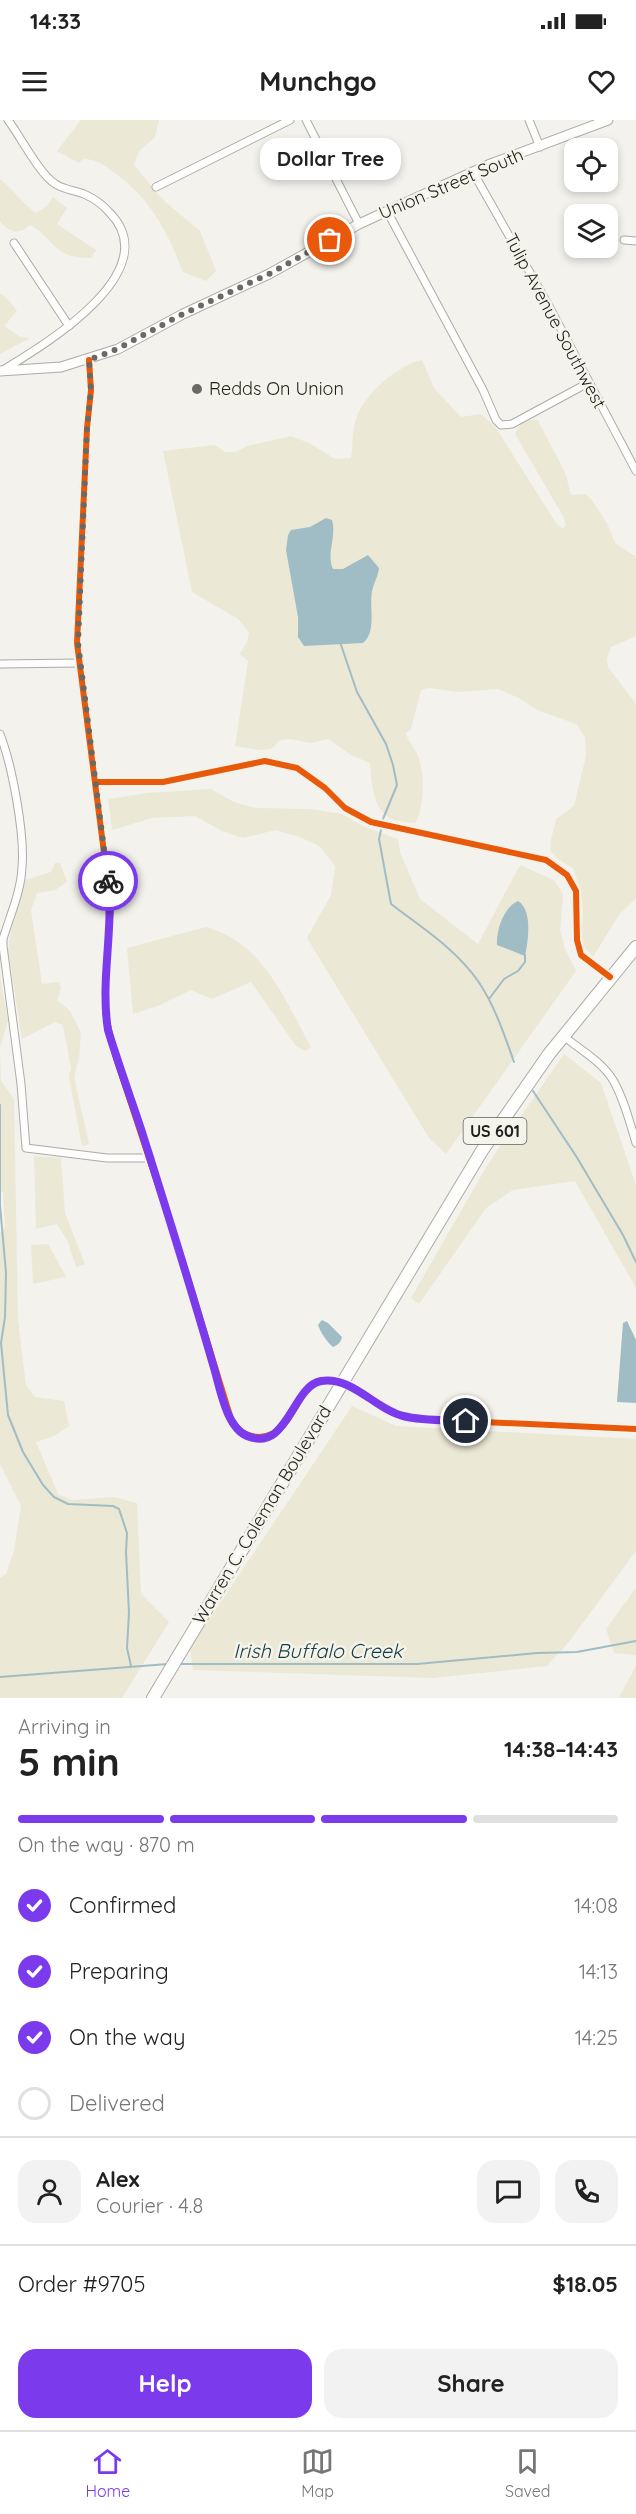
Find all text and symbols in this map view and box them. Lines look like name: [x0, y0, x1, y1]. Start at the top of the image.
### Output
text: 14:33: [30, 7, 81, 35]
text: Munchgo: [259, 64, 377, 98]
icon: menu: [18, 65, 51, 98]
icon: heart: [585, 65, 618, 98]
callout: Dollar Tree: [260, 138, 400, 180]
map controls: [564, 138, 618, 258]
button: locate: [564, 138, 618, 192]
street label: Union Street South: [375, 143, 527, 224]
text: Dollar Tree: [277, 146, 384, 171]
button: layers: [564, 204, 618, 258]
pin: [304, 214, 355, 265]
icon: bag: [313, 223, 346, 256]
street label: Tulip Avenue Southwest: [500, 229, 611, 412]
place label: Redds On Union: [209, 377, 344, 400]
marker: Redds On Union: [190, 382, 204, 396]
courier: [78, 851, 138, 911]
icon: bike: [92, 865, 125, 898]
road number: US 601: [464, 1118, 526, 1144]
pin: [440, 1395, 491, 1446]
street label: Warren C. Coleman Boulevard: [187, 1401, 336, 1628]
icon: home: [449, 1404, 482, 1437]
water label: Irish Buffalo Creek: [233, 1638, 405, 1663]
text: Arriving in: [18, 1714, 111, 1739]
text: 14:38–14:43: [504, 1735, 618, 1763]
text: 5 min: [18, 1737, 120, 1786]
text: On the way · 870 m: [18, 1832, 195, 1857]
icon: check: [18, 1889, 51, 1922]
text: Confirmed: [69, 1891, 176, 1919]
text: 14:08: [574, 1893, 618, 1918]
icon: check: [18, 1955, 51, 1988]
text: Preparing: [69, 1957, 169, 1985]
text: 14:13: [579, 1959, 618, 1984]
icon: check: [18, 2021, 51, 2054]
text: On the way: [69, 2023, 185, 2051]
text: 14:25: [575, 2025, 618, 2050]
text: Delivered: [69, 2089, 165, 2117]
button: person: [18, 2160, 81, 2223]
button: chat: [477, 2160, 540, 2223]
button: phone: [555, 2160, 618, 2223]
text: Alex: [96, 2165, 139, 2193]
text: Courier · 4.8: [96, 2193, 203, 2218]
text: Order #9705: [18, 2270, 145, 2298]
text: $18.05: [553, 2270, 618, 2298]
button: Help: [18, 2349, 312, 2418]
button: Share: [324, 2349, 618, 2418]
tab: Home: [85, 2445, 130, 2501]
tab: Map: [301, 2445, 334, 2501]
tab: Saved: [505, 2445, 551, 2501]

